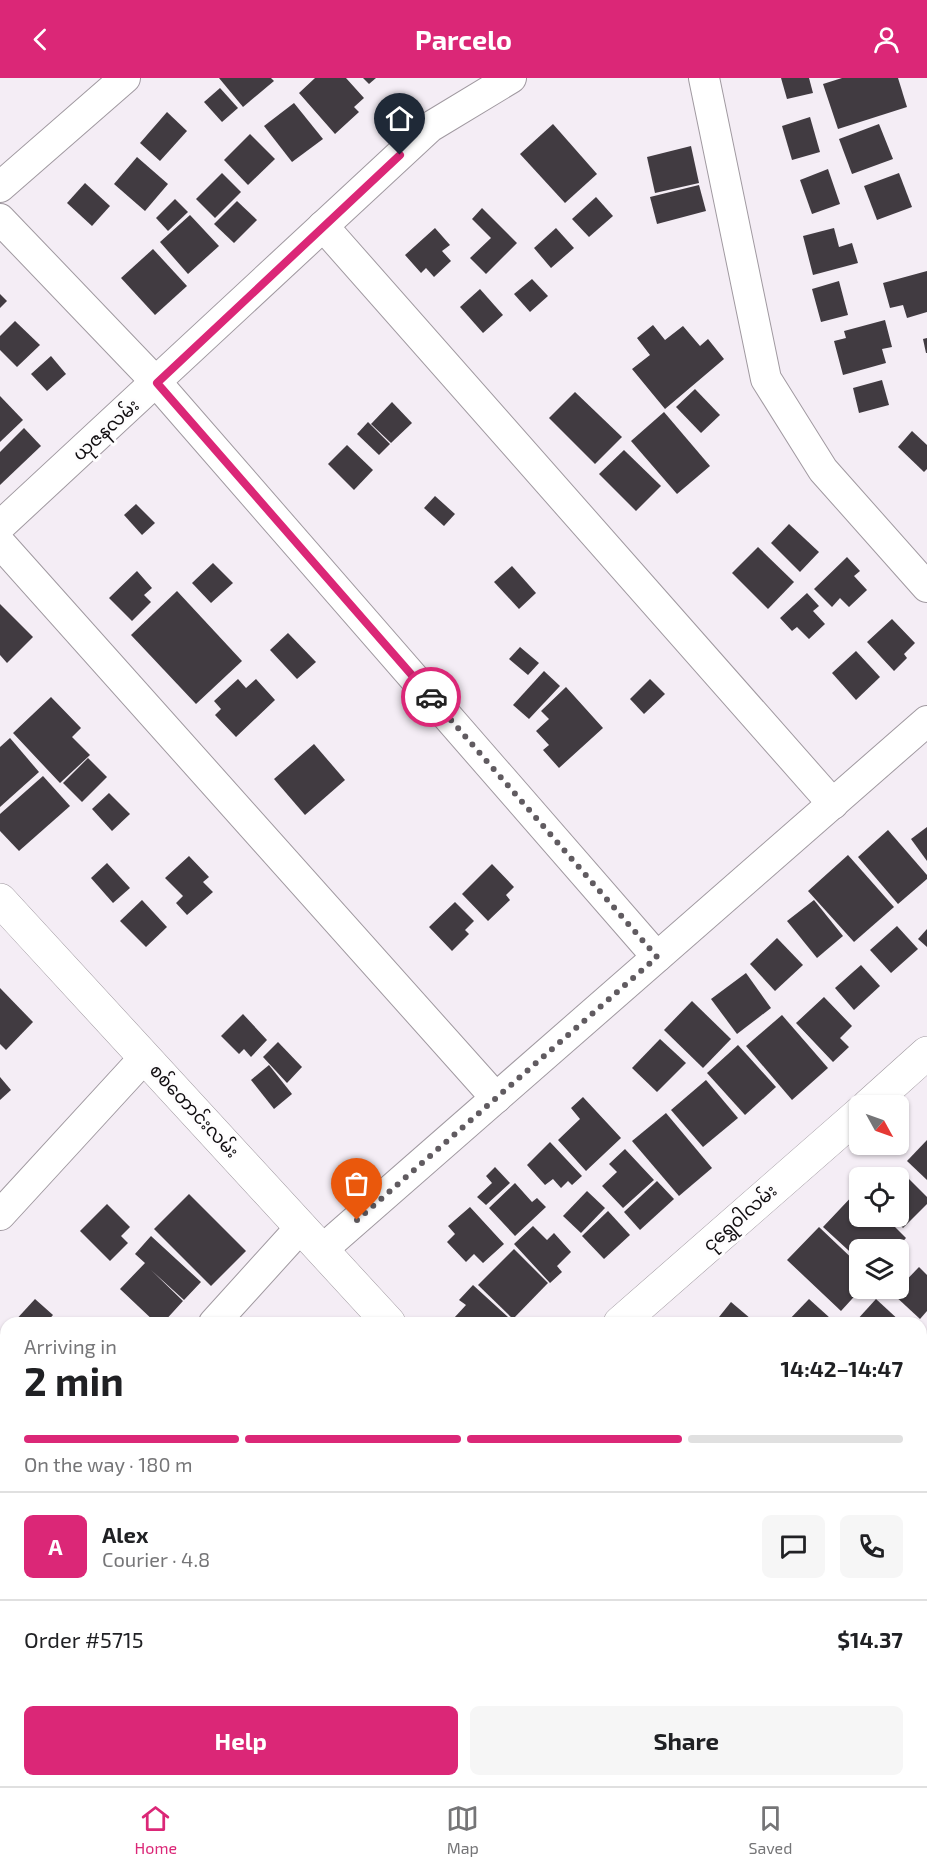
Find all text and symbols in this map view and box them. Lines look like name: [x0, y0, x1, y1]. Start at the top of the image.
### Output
icon: back: [24, 23, 57, 56]
text: Parcelo: [415, 23, 512, 55]
icon: person: [870, 23, 903, 56]
pin: [374, 93, 425, 155]
icon: home: [383, 102, 416, 135]
street label: ယုဇနလမ်း: [67, 393, 146, 468]
courier: [401, 667, 461, 727]
icon: car: [415, 681, 448, 714]
street label: စစ်တောင်းလမ်း: [146, 1058, 245, 1162]
north arrow: [849, 1095, 909, 1155]
map controls: [849, 1095, 909, 1299]
pin: [331, 1158, 382, 1220]
icon: bag: [340, 1167, 373, 1200]
button: locate: [849, 1167, 909, 1227]
street label: ငုရွှေဝါလမ်း: [697, 1178, 784, 1259]
button: layers: [849, 1239, 909, 1299]
text: Arriving in: [24, 1334, 117, 1358]
text: 14:42–14:47: [781, 1355, 903, 1381]
text: 2 min: [24, 1357, 124, 1404]
text: On the way · 180 m: [24, 1452, 192, 1476]
button: chat: [762, 1515, 825, 1578]
button: phone: [840, 1515, 903, 1578]
text: Alex: [102, 1521, 148, 1547]
text: A: [48, 1533, 63, 1559]
text: Courier · 4.8: [102, 1547, 210, 1571]
text: Order #5715: [24, 1626, 144, 1652]
text: $14.37: [837, 1626, 903, 1652]
button: Help: [24, 1706, 458, 1775]
button: Share: [470, 1706, 903, 1775]
tab: Home: [135, 1802, 177, 1857]
tab: Map: [446, 1802, 479, 1857]
tab: Saved: [748, 1802, 792, 1857]

